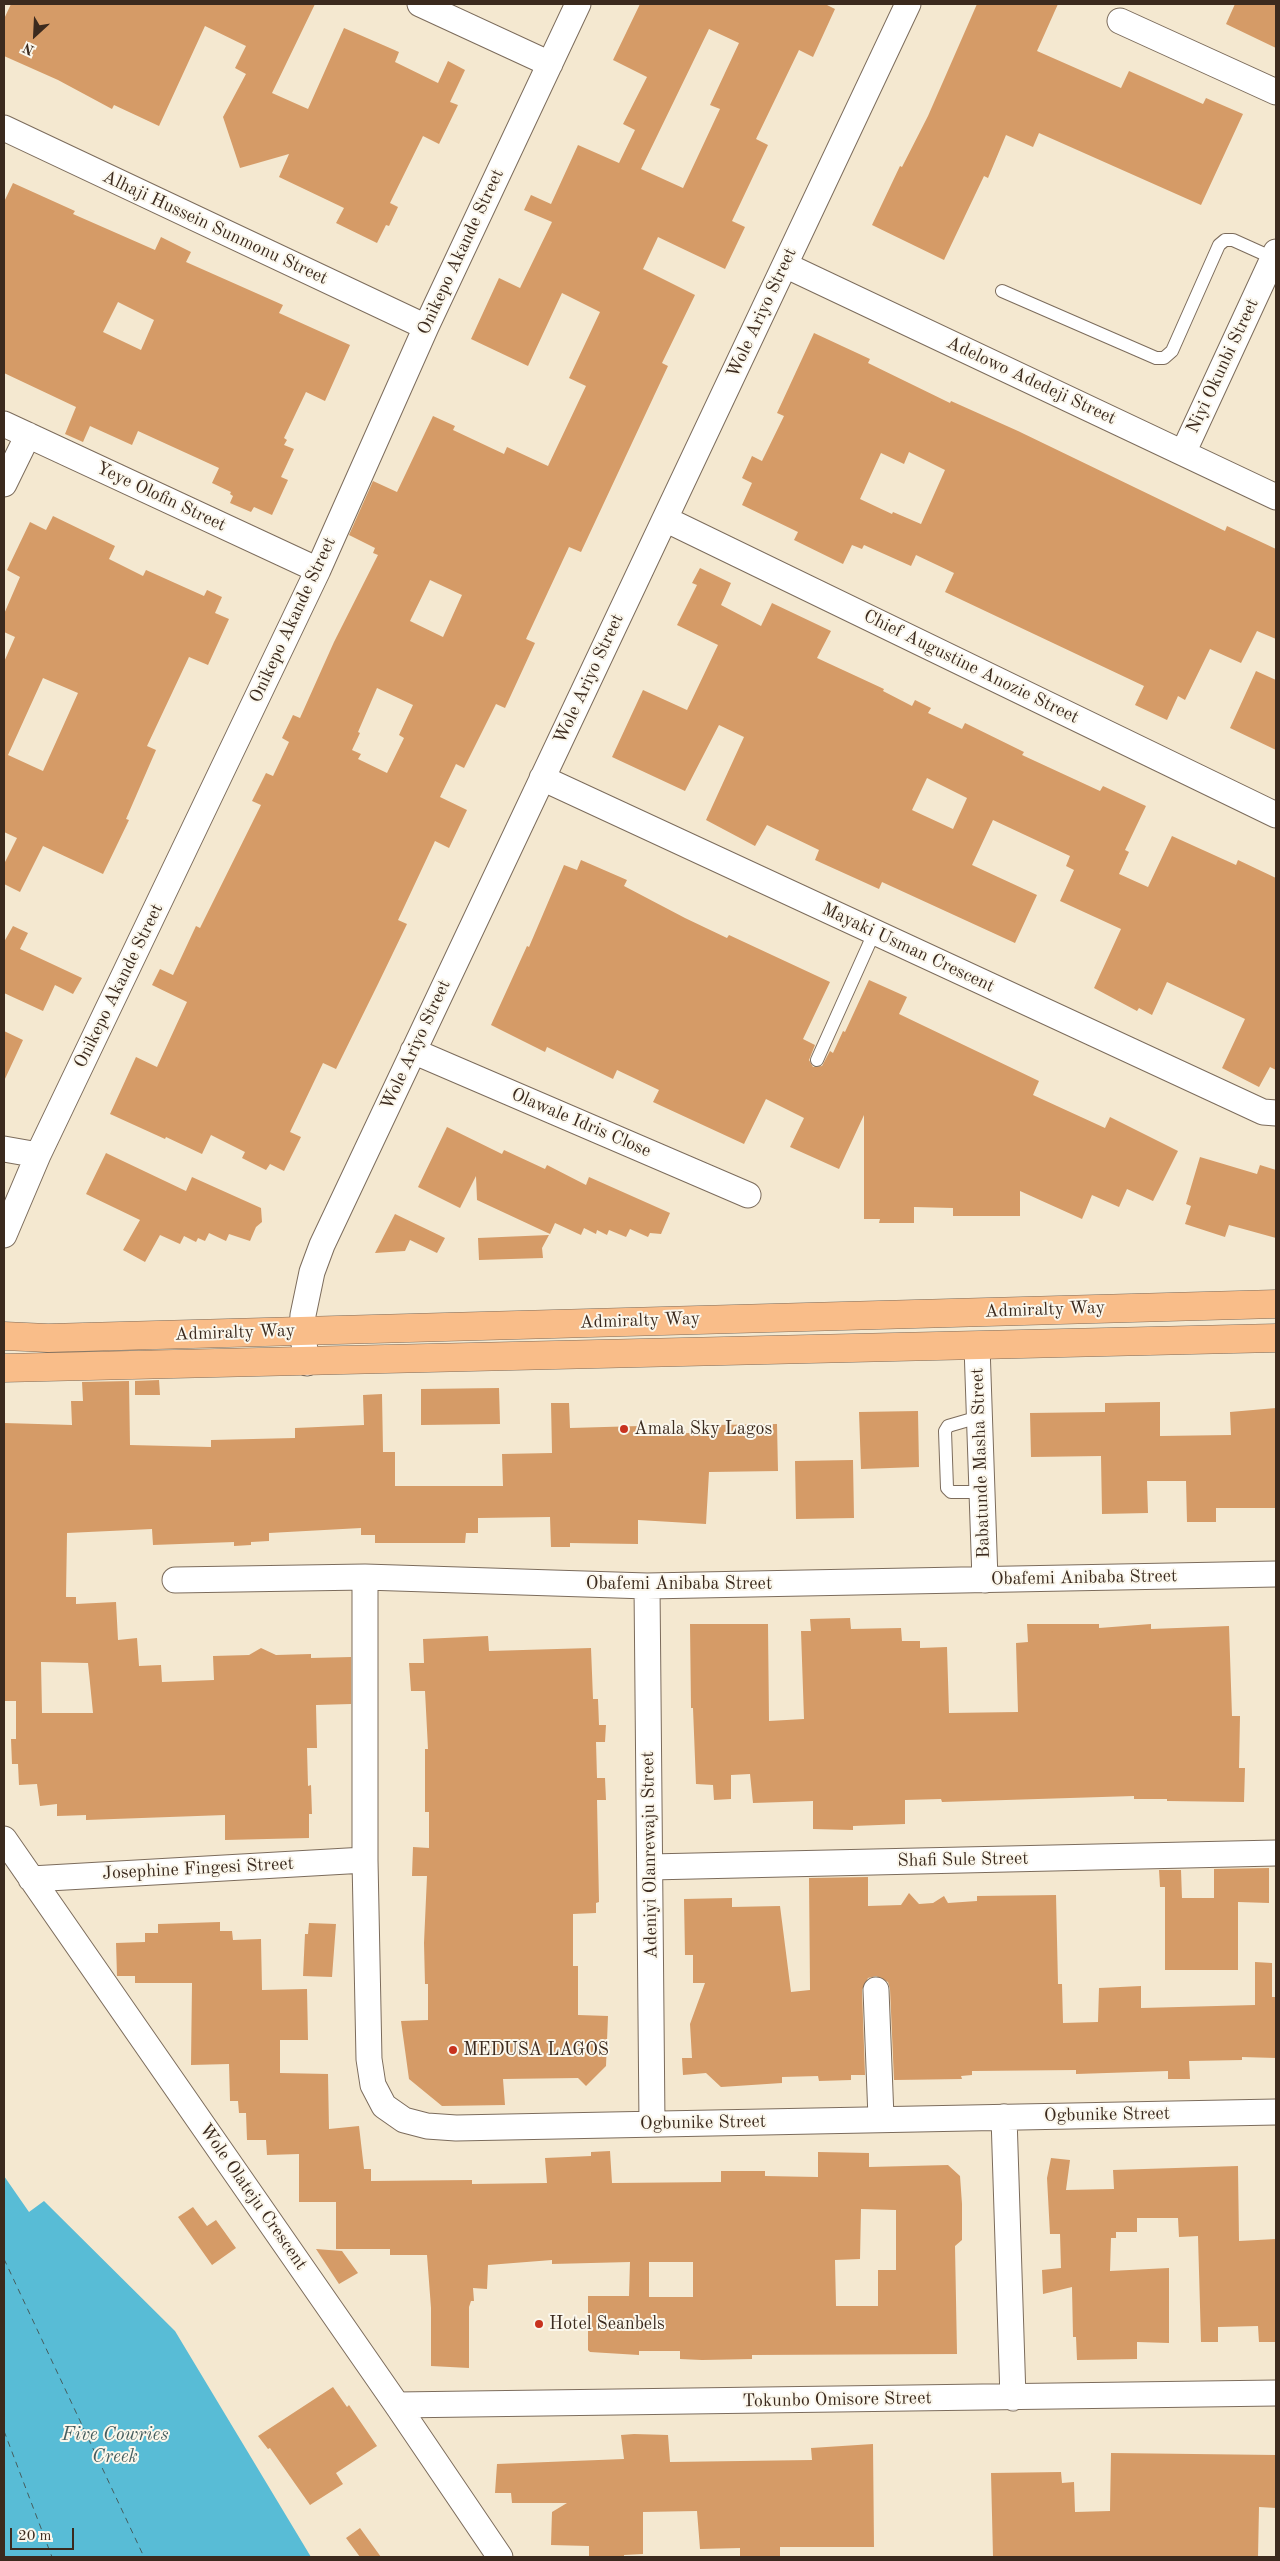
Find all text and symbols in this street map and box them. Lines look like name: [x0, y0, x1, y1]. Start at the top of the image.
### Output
north arrow: [10, 10, 60, 60]
text: N: [21, 40, 36, 57]
street label: Alhaji Hussein Sunmonu Street: [99, 166, 331, 290]
street label: Onikepo Akande Street: [413, 166, 509, 338]
street label: Wole Ariyo Street: [722, 245, 802, 381]
street label: Niyi Okunbi Street: [1182, 295, 1264, 437]
street label: Adelowo Adedeji Street: [943, 332, 1119, 430]
street label: Yeye Olofin Street: [93, 458, 229, 536]
street label: Onikepo Akande Street: [245, 534, 341, 706]
street label: Chief Augustine Anozie Street: [860, 605, 1082, 729]
street label: Wole Ariyo Street: [549, 611, 629, 747]
street label: Mayaki Usman Crescent: [818, 898, 998, 998]
street label: Onikepo Akande Street: [70, 900, 168, 1072]
street label: Wole Ariyo Street: [376, 977, 456, 1113]
street label: Olawale Idris Close: [508, 1084, 654, 1162]
street label: Admiralty Way: [985, 1297, 1105, 1323]
street label: Admiralty Way: [580, 1308, 700, 1334]
street label: Admiralty Way: [175, 1320, 295, 1346]
street label: Babatunde Masha Street: [967, 1367, 995, 1559]
place label: Amala Sky Lagos: [634, 1418, 772, 1440]
marker: Amala Sky Lagos: [618, 1423, 630, 1435]
street label: Obafemi Anibaba Street: [991, 1566, 1177, 1590]
street label: Obafemi Anibaba Street: [586, 1573, 772, 1595]
street label: Adeniyi Olanrewaju Street: [637, 1751, 663, 1959]
street label: Shafi Sule Street: [897, 1848, 1029, 1872]
street label: Josephine Fingesi Street: [102, 1853, 294, 1885]
place label: MEDUSA LAGOS: [463, 2039, 609, 2061]
marker: MEDUSA LAGOS: [447, 2044, 459, 2056]
street label: Ogbunike Street: [1044, 2103, 1170, 2127]
street label: Ogbunike Street: [640, 2111, 766, 2135]
street label: Wole Olateju Crescent: [194, 2120, 312, 2274]
place label: Hotel Seanbels: [549, 2313, 665, 2335]
marker: Hotel Seanbels: [533, 2318, 545, 2330]
street label: Tokunbo Omisore Street: [742, 2388, 932, 2412]
water label: Five Cowries Creek: [62, 2424, 168, 2468]
scale bar: [12, 2518, 76, 2550]
text: 20 m: [18, 2529, 52, 2544]

